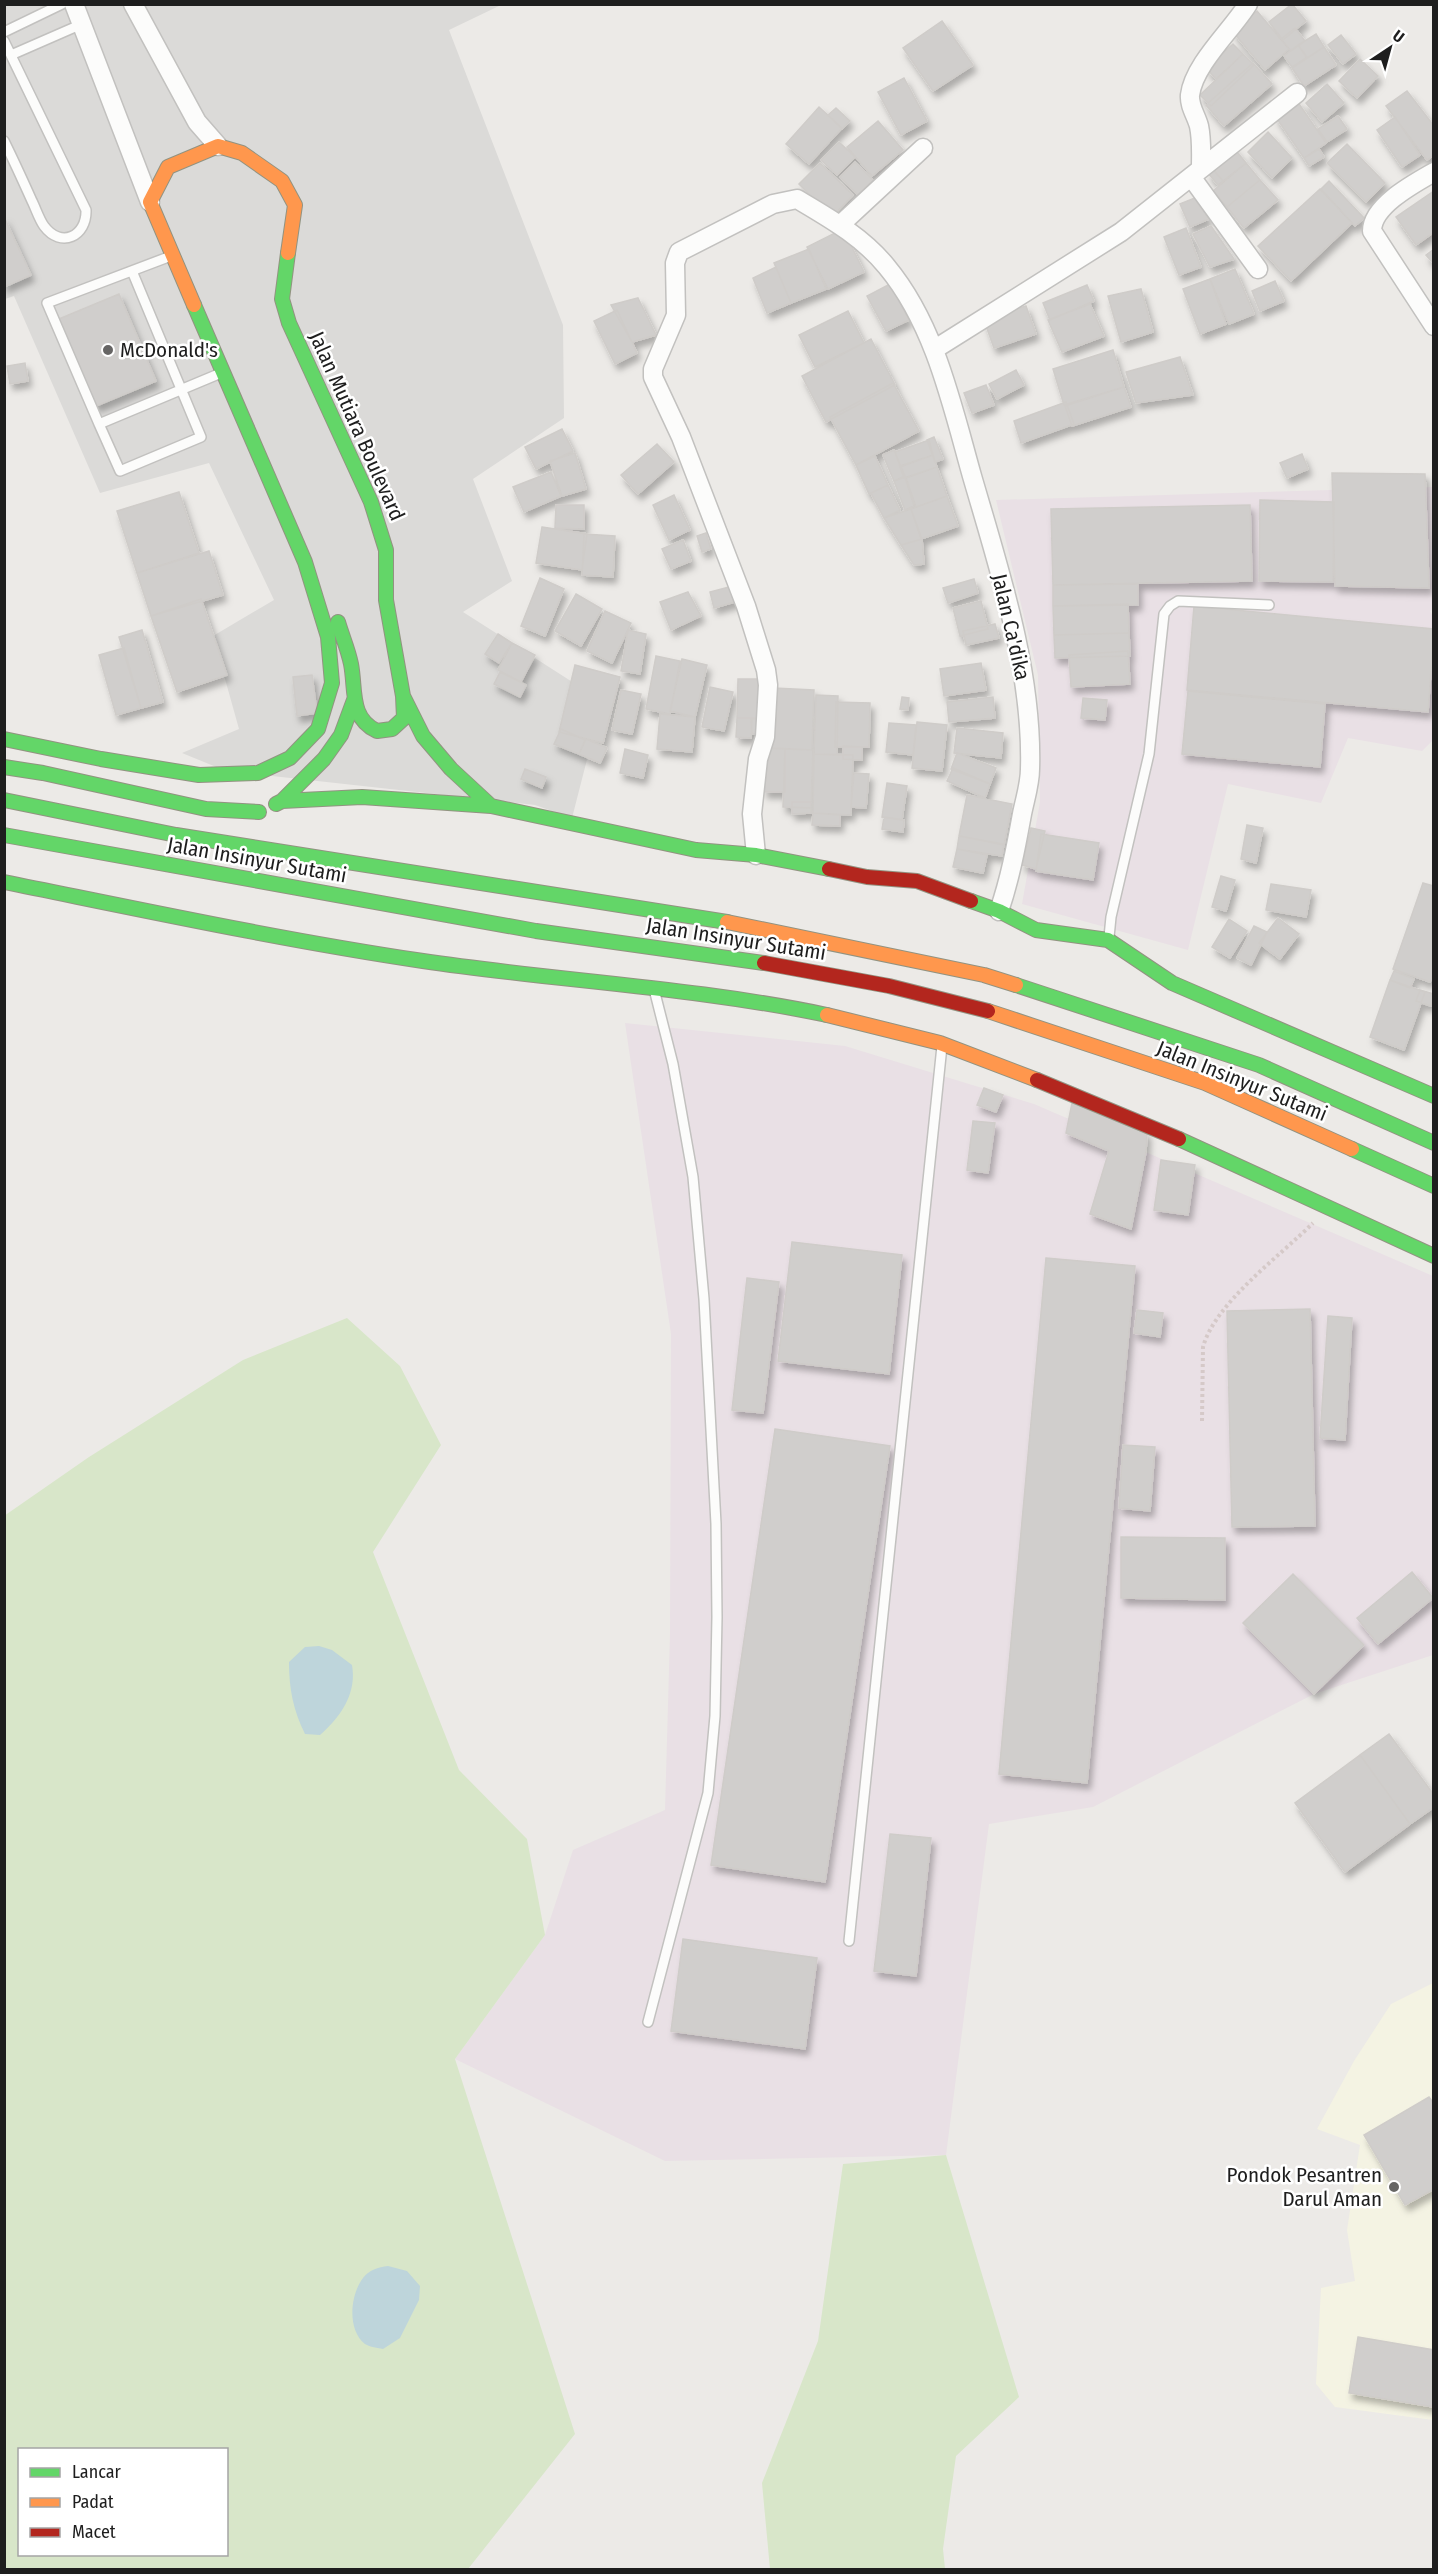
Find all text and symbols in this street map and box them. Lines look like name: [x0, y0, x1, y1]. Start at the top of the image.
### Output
north arrow: [1360, 18, 1420, 78]
text: U: [1389, 26, 1408, 47]
street label: Jalan Mutiara Boulevard: [304, 327, 410, 525]
place label: McDonald's: [120, 337, 218, 363]
marker: McDonald's: [101, 343, 115, 357]
street label: Jalan Ca'dika: [986, 571, 1036, 683]
street label: Jalan Insinyur Sutami: [165, 831, 349, 889]
street label: Jalan Insinyur Sutami: [644, 912, 828, 966]
street label: Jalan Insinyur Sutami: [1153, 1035, 1331, 1127]
place label: Pondok Pesantren Darul Aman: [1227, 2162, 1382, 2212]
marker: Pondok Pesantren Darul Aman: [1387, 2180, 1401, 2194]
legend: [18, 2448, 228, 2556]
text: Lancar: [72, 2461, 121, 2483]
text: Padat: [72, 2491, 114, 2513]
text: Macet: [72, 2521, 116, 2543]

